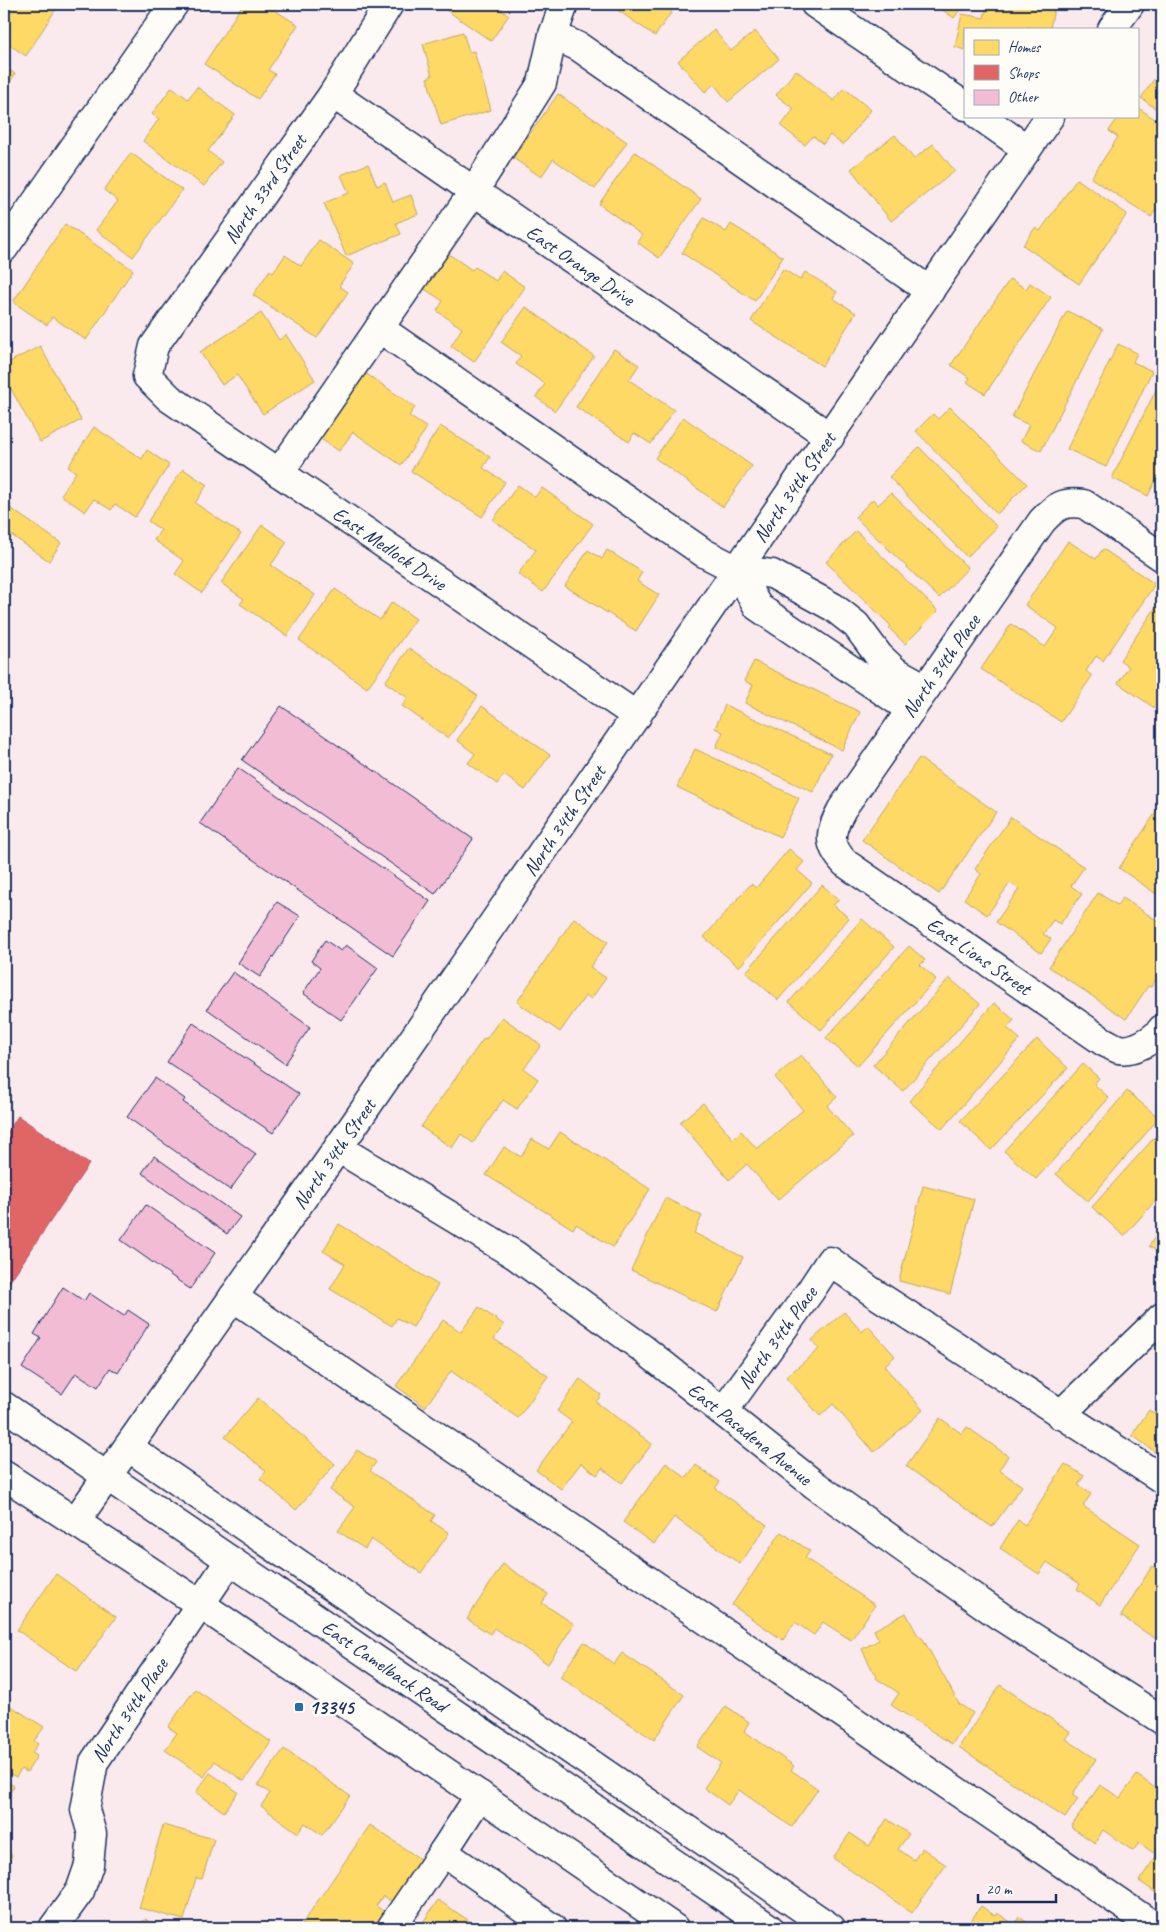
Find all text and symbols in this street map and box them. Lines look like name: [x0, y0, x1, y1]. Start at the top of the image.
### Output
legend: [964, 28, 1138, 118]
text: Homes: [1008, 38, 1042, 57]
text: Shops: [1008, 64, 1041, 83]
text: Other: [1008, 88, 1039, 107]
street label: North 33rd Street: [218, 128, 313, 249]
street label: East Orange Drive: [522, 219, 641, 312]
street label: North 34th Street: [747, 425, 842, 547]
street label: East Medlock Drive: [328, 501, 453, 596]
street label: North 34th Place: [896, 608, 987, 722]
street label: North 34th Street: [517, 759, 612, 881]
street label: East Lions Street: [922, 911, 1038, 1002]
street label: North 34th Street: [287, 1092, 382, 1214]
street label: North 34th Place: [731, 1280, 823, 1394]
street label: East Pasadena Avenue: [683, 1377, 818, 1491]
street label: East Camelback Road: [317, 1614, 455, 1719]
street label: North 34th Place: [85, 1652, 174, 1767]
place label: 13345: [309, 1695, 356, 1720]
marker: 13345: [293, 1701, 305, 1713]
scale bar: [978, 1872, 1056, 1904]
text: 20 m: [986, 1880, 1013, 1899]

